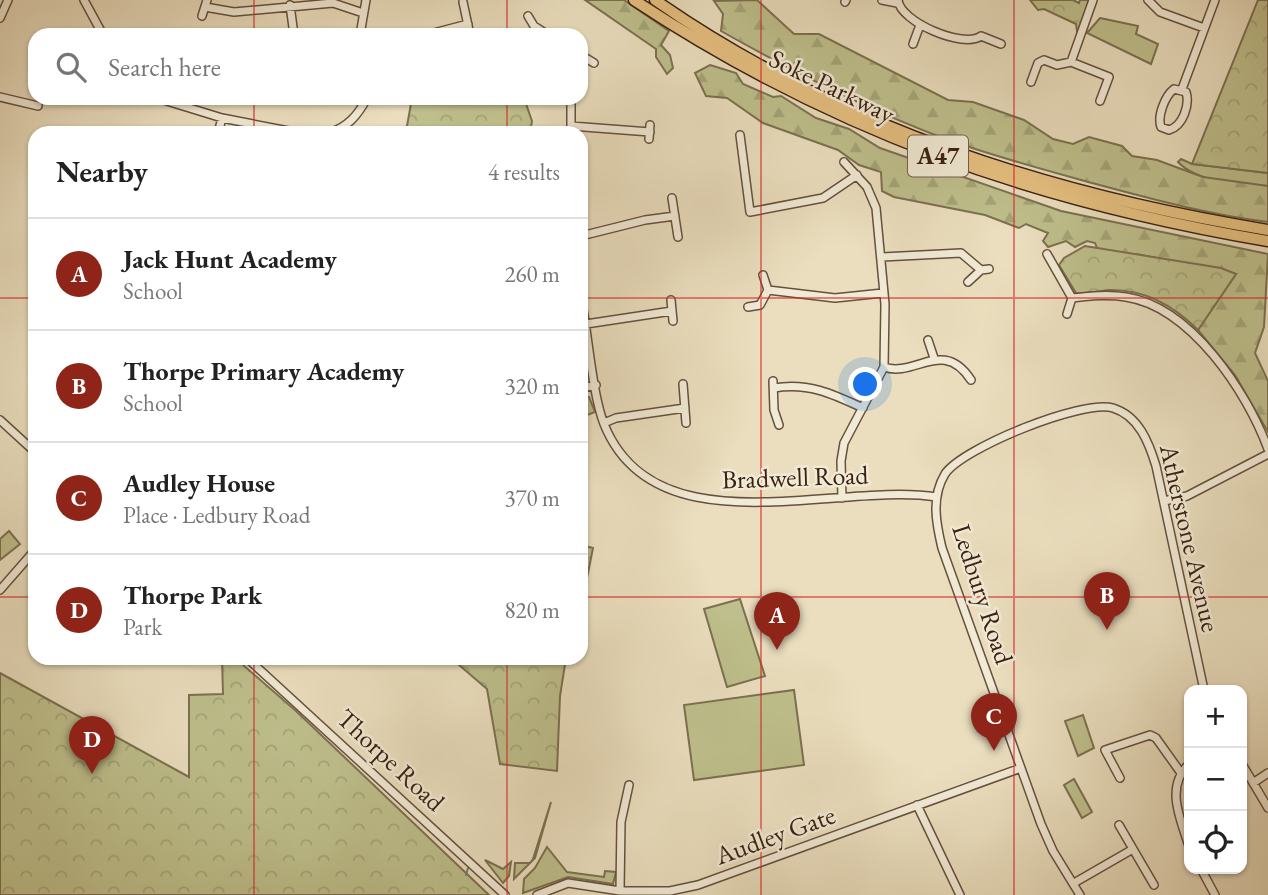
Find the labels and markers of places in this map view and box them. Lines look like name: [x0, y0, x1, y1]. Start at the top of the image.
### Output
pin: B: [1084, 572, 1130, 630]
pin: A: [754, 592, 800, 650]
pin: C: [971, 693, 1017, 751]
pin: D: [69, 716, 115, 774]

